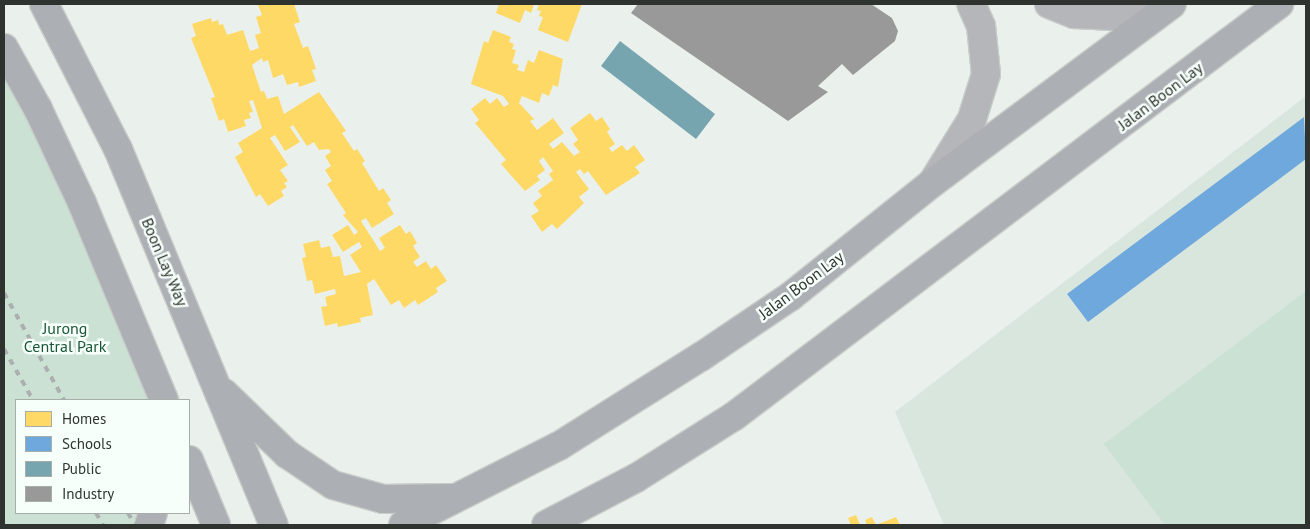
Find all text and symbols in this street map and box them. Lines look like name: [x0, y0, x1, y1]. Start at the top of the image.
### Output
street label: Jalan Boon Lay: [1114, 58, 1206, 134]
street label: Boon Lay Way: [138, 214, 192, 310]
street label: Jalan Boon Lay: [755, 247, 847, 323]
park label: Jurong Central Park: [24, 318, 106, 356]
legend: [15, 399, 190, 514]
text: Homes: [62, 409, 106, 428]
text: Schools: [62, 434, 112, 453]
text: Public: [62, 459, 101, 478]
text: Industry: [62, 484, 114, 503]

